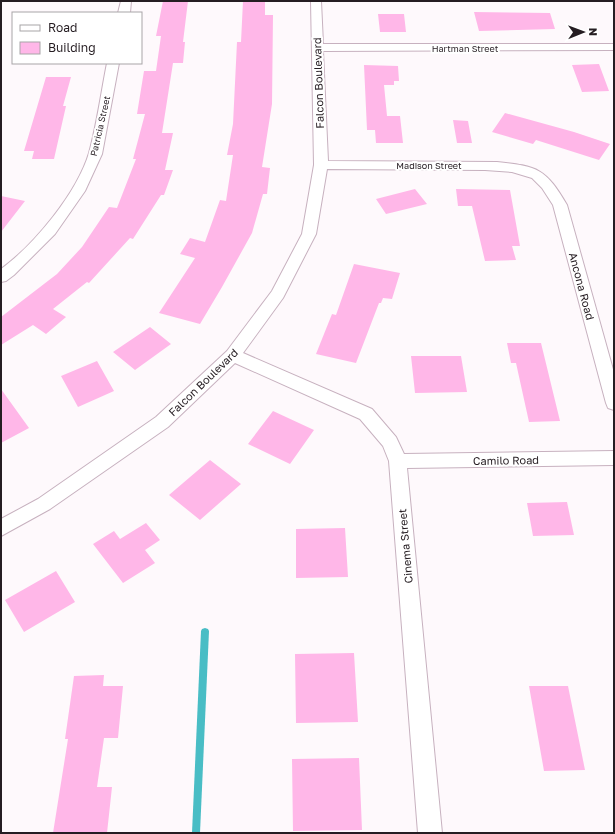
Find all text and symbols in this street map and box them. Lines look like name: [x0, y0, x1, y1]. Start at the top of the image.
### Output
legend: [12, 12, 142, 64]
north arrow: [563, 12, 603, 52]
text: Road: [48, 20, 77, 35]
text: N: [587, 28, 600, 36]
street label: Falcon Boulevard: [310, 37, 326, 129]
text: Building: [48, 40, 96, 55]
street label: Hartman Street: [432, 43, 499, 54]
street label: Patricia Street: [88, 94, 112, 157]
street label: Madison Street: [396, 160, 462, 171]
street label: Ancona Road: [567, 251, 597, 321]
street label: Falcon Boulevard: [166, 346, 240, 418]
street label: Camilo Road: [473, 453, 539, 467]
street label: Cinema Street: [395, 508, 415, 584]

